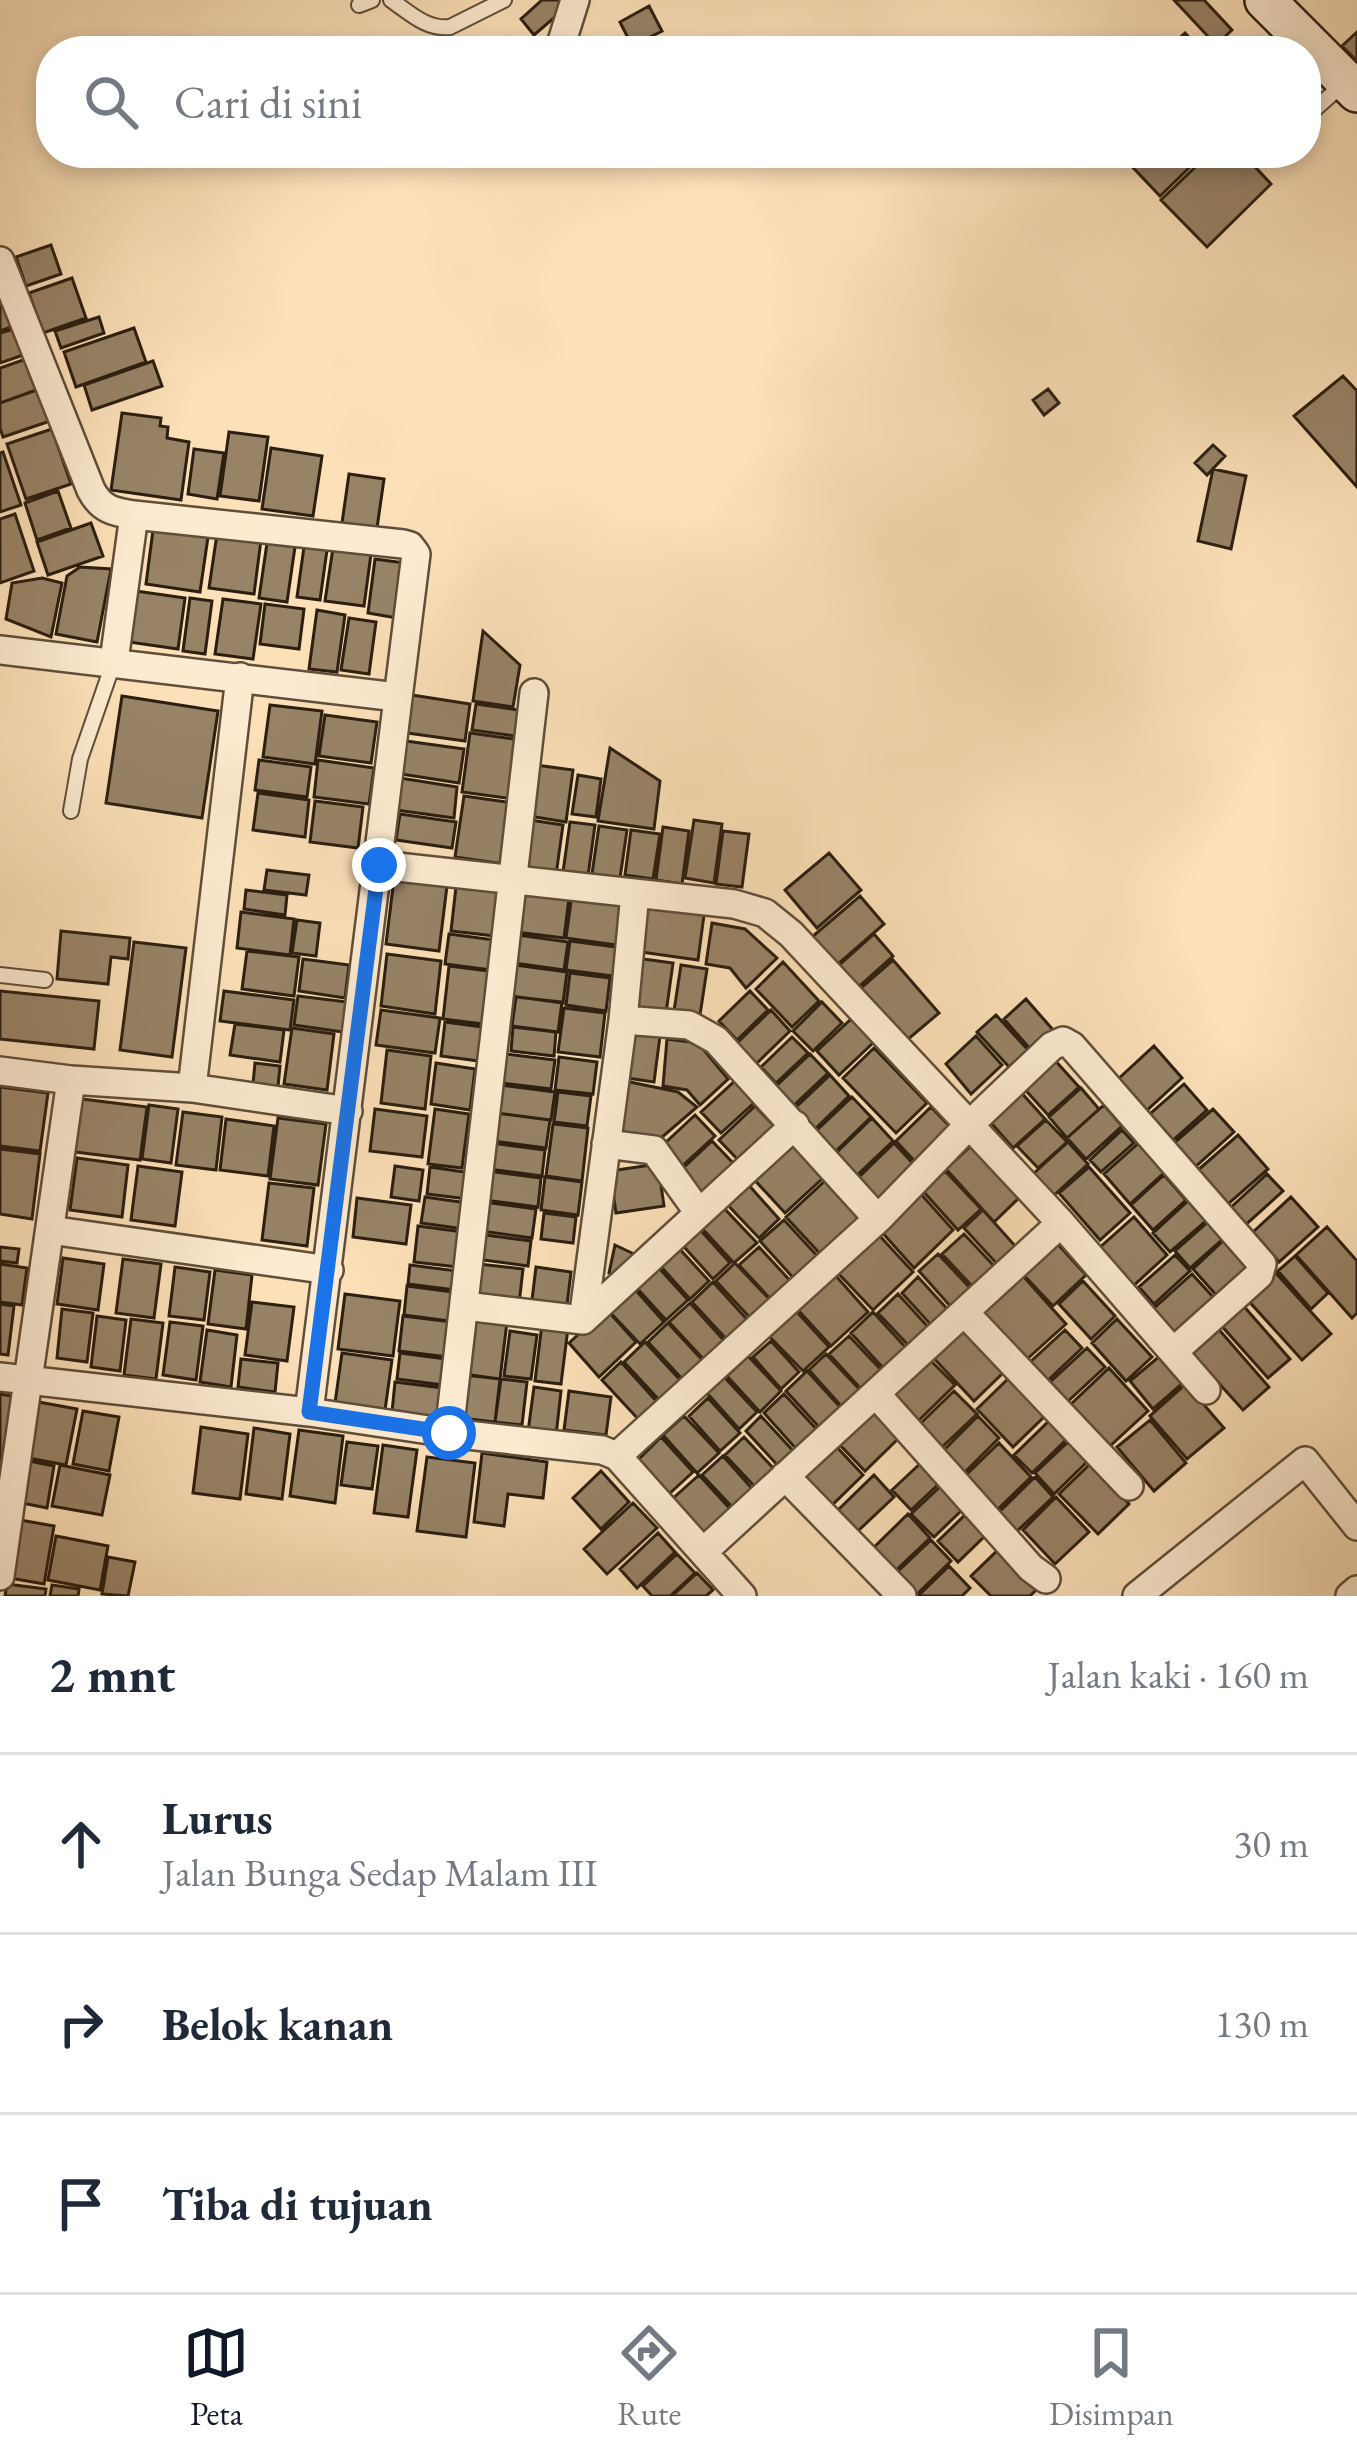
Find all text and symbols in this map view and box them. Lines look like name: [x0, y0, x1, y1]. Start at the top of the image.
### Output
search box: [36, 36, 1321, 168]
icon: search: [78, 69, 144, 135]
text: Cari di sini: [174, 73, 362, 131]
route end: [352, 838, 406, 892]
route start: [422, 1406, 476, 1460]
text: 2 mnt: [48, 1641, 175, 1707]
text: Jalan kaki · 160 m: [1047, 1649, 1309, 1700]
text: Lurus: [162, 1789, 273, 1847]
icon: ahead: [48, 1811, 114, 1877]
text: 30 m: [1233, 1818, 1309, 1869]
text: Jalan Bunga Sedap Malam III: [162, 1847, 598, 1898]
icon: right: [48, 1991, 114, 2057]
text: Belok kanan: [162, 1995, 393, 2053]
text: 130 m: [1215, 1998, 1309, 2049]
icon: arrive: [48, 2171, 114, 2237]
text: Tiba di tujuan: [162, 2175, 433, 2233]
tab: Peta: [183, 2320, 249, 2435]
tab: Rute: [616, 2320, 682, 2435]
tab: Disimpan: [1049, 2320, 1174, 2435]

